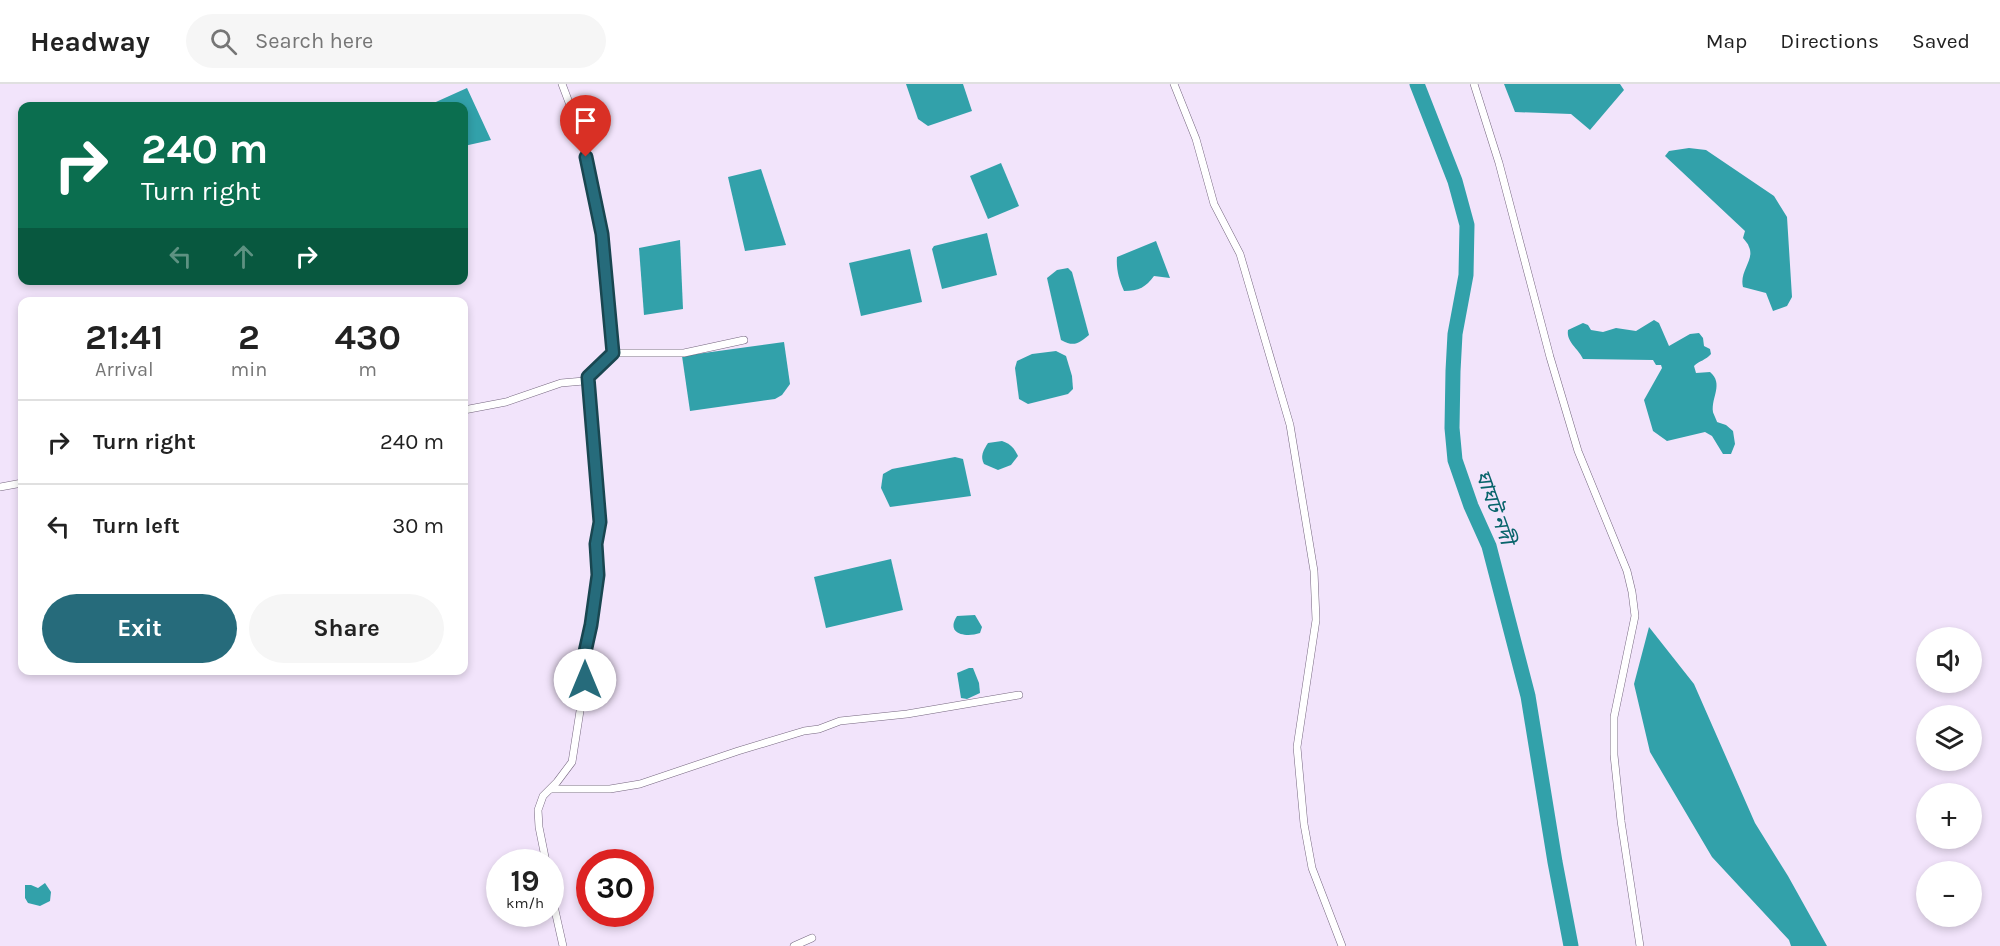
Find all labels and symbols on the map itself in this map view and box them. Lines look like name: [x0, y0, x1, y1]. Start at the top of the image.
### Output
pin: [560, 95, 611, 157]
water label: ঘাঘট নদী: [1470, 466, 1522, 552]
position arrow: [553, 648, 617, 712]
speed limit sign: 30: [576, 849, 654, 927]

